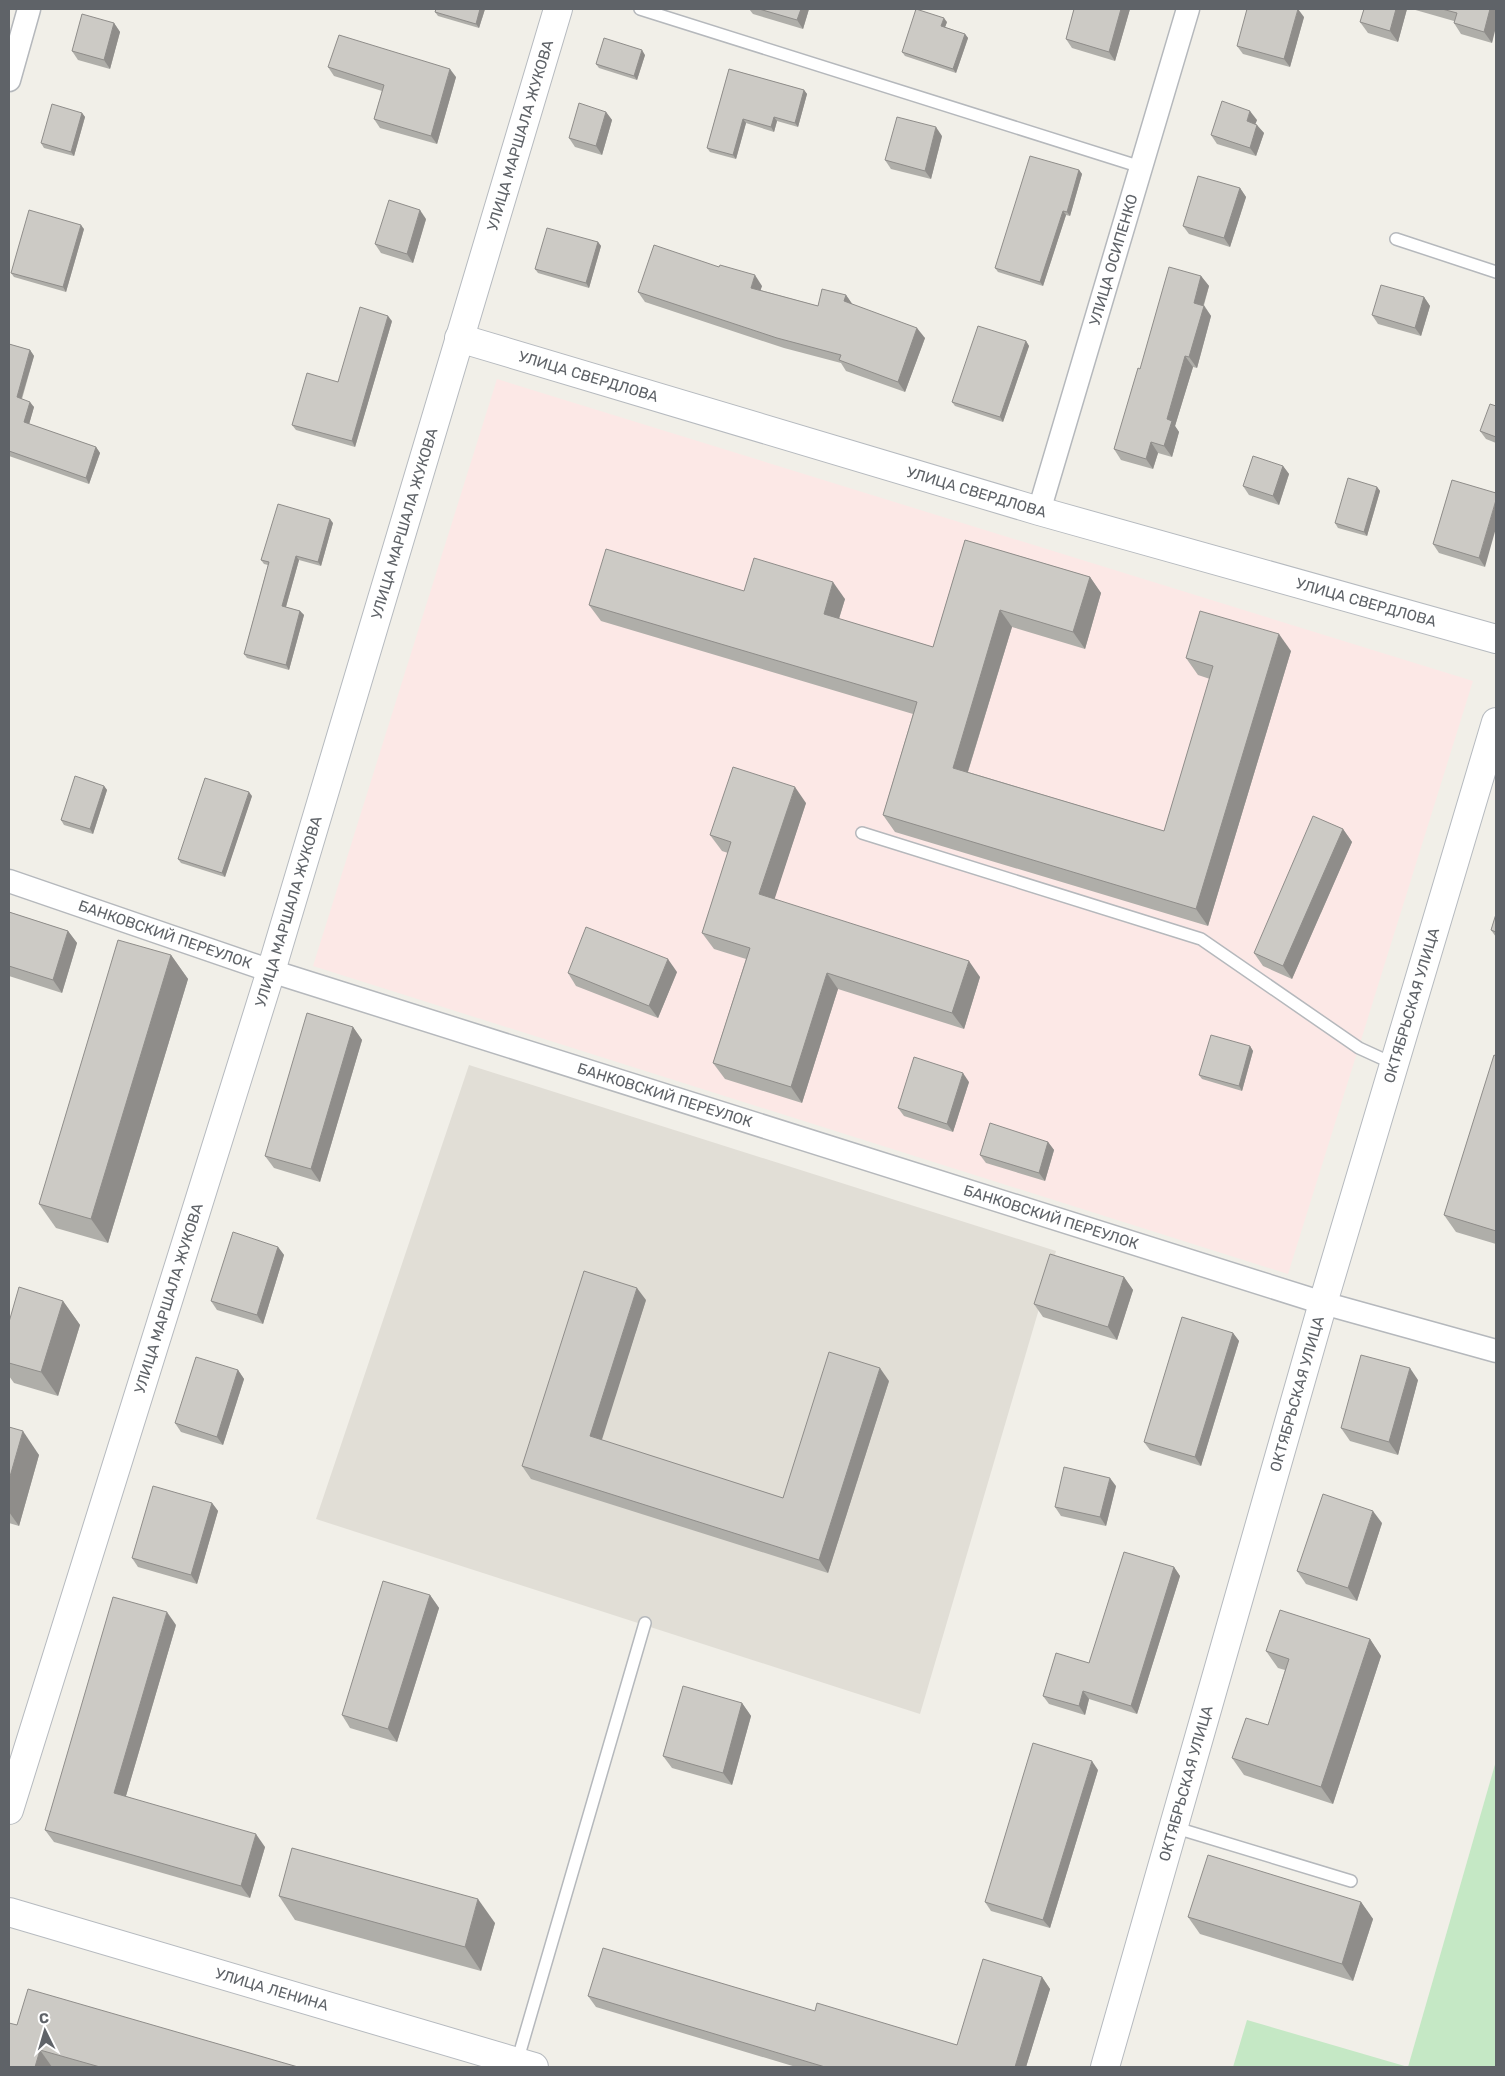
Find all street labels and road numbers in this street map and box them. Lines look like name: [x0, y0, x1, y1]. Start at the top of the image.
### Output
street label: УЛИЦА МАРШАЛА ЖУКОВА: [483, 38, 557, 233]
street label: УЛИЦА ОСИПЕНКО: [1086, 192, 1142, 328]
street label: УЛИЦА СВЕРДЛОВА: [516, 347, 660, 406]
street label: УЛИЦА МАРШАЛА ЖУКОВА: [368, 426, 441, 621]
street label: УЛИЦА СВЕРДЛОВА: [904, 463, 1048, 522]
street label: УЛИЦА СВЕРДЛОВА: [1294, 574, 1438, 631]
street label: УЛИЦА МАРШАЛА ЖУКОВА: [251, 814, 326, 1009]
street label: БАНКОВСКИЙ ПЕРЕУЛОК: [76, 896, 255, 973]
street label: ОКТЯБРЬСКАЯ УЛИЦА: [1380, 926, 1443, 1085]
street label: БАНКОВСКИЙ ПЕРЕУЛОК: [575, 1059, 755, 1131]
street label: БАНКОВСКИЙ ПЕРЕУЛОК: [961, 1181, 1141, 1253]
street label: УЛИЦА МАРШАЛА ЖУКОВА: [131, 1201, 207, 1396]
street label: ОКТЯБРЬСКАЯ УЛИЦА: [1266, 1314, 1328, 1474]
street label: ОКТЯБРЬСКАЯ УЛИЦА: [1155, 1703, 1217, 1863]
street label: УЛИЦА ЛЕНИНА: [213, 1964, 331, 2015]

